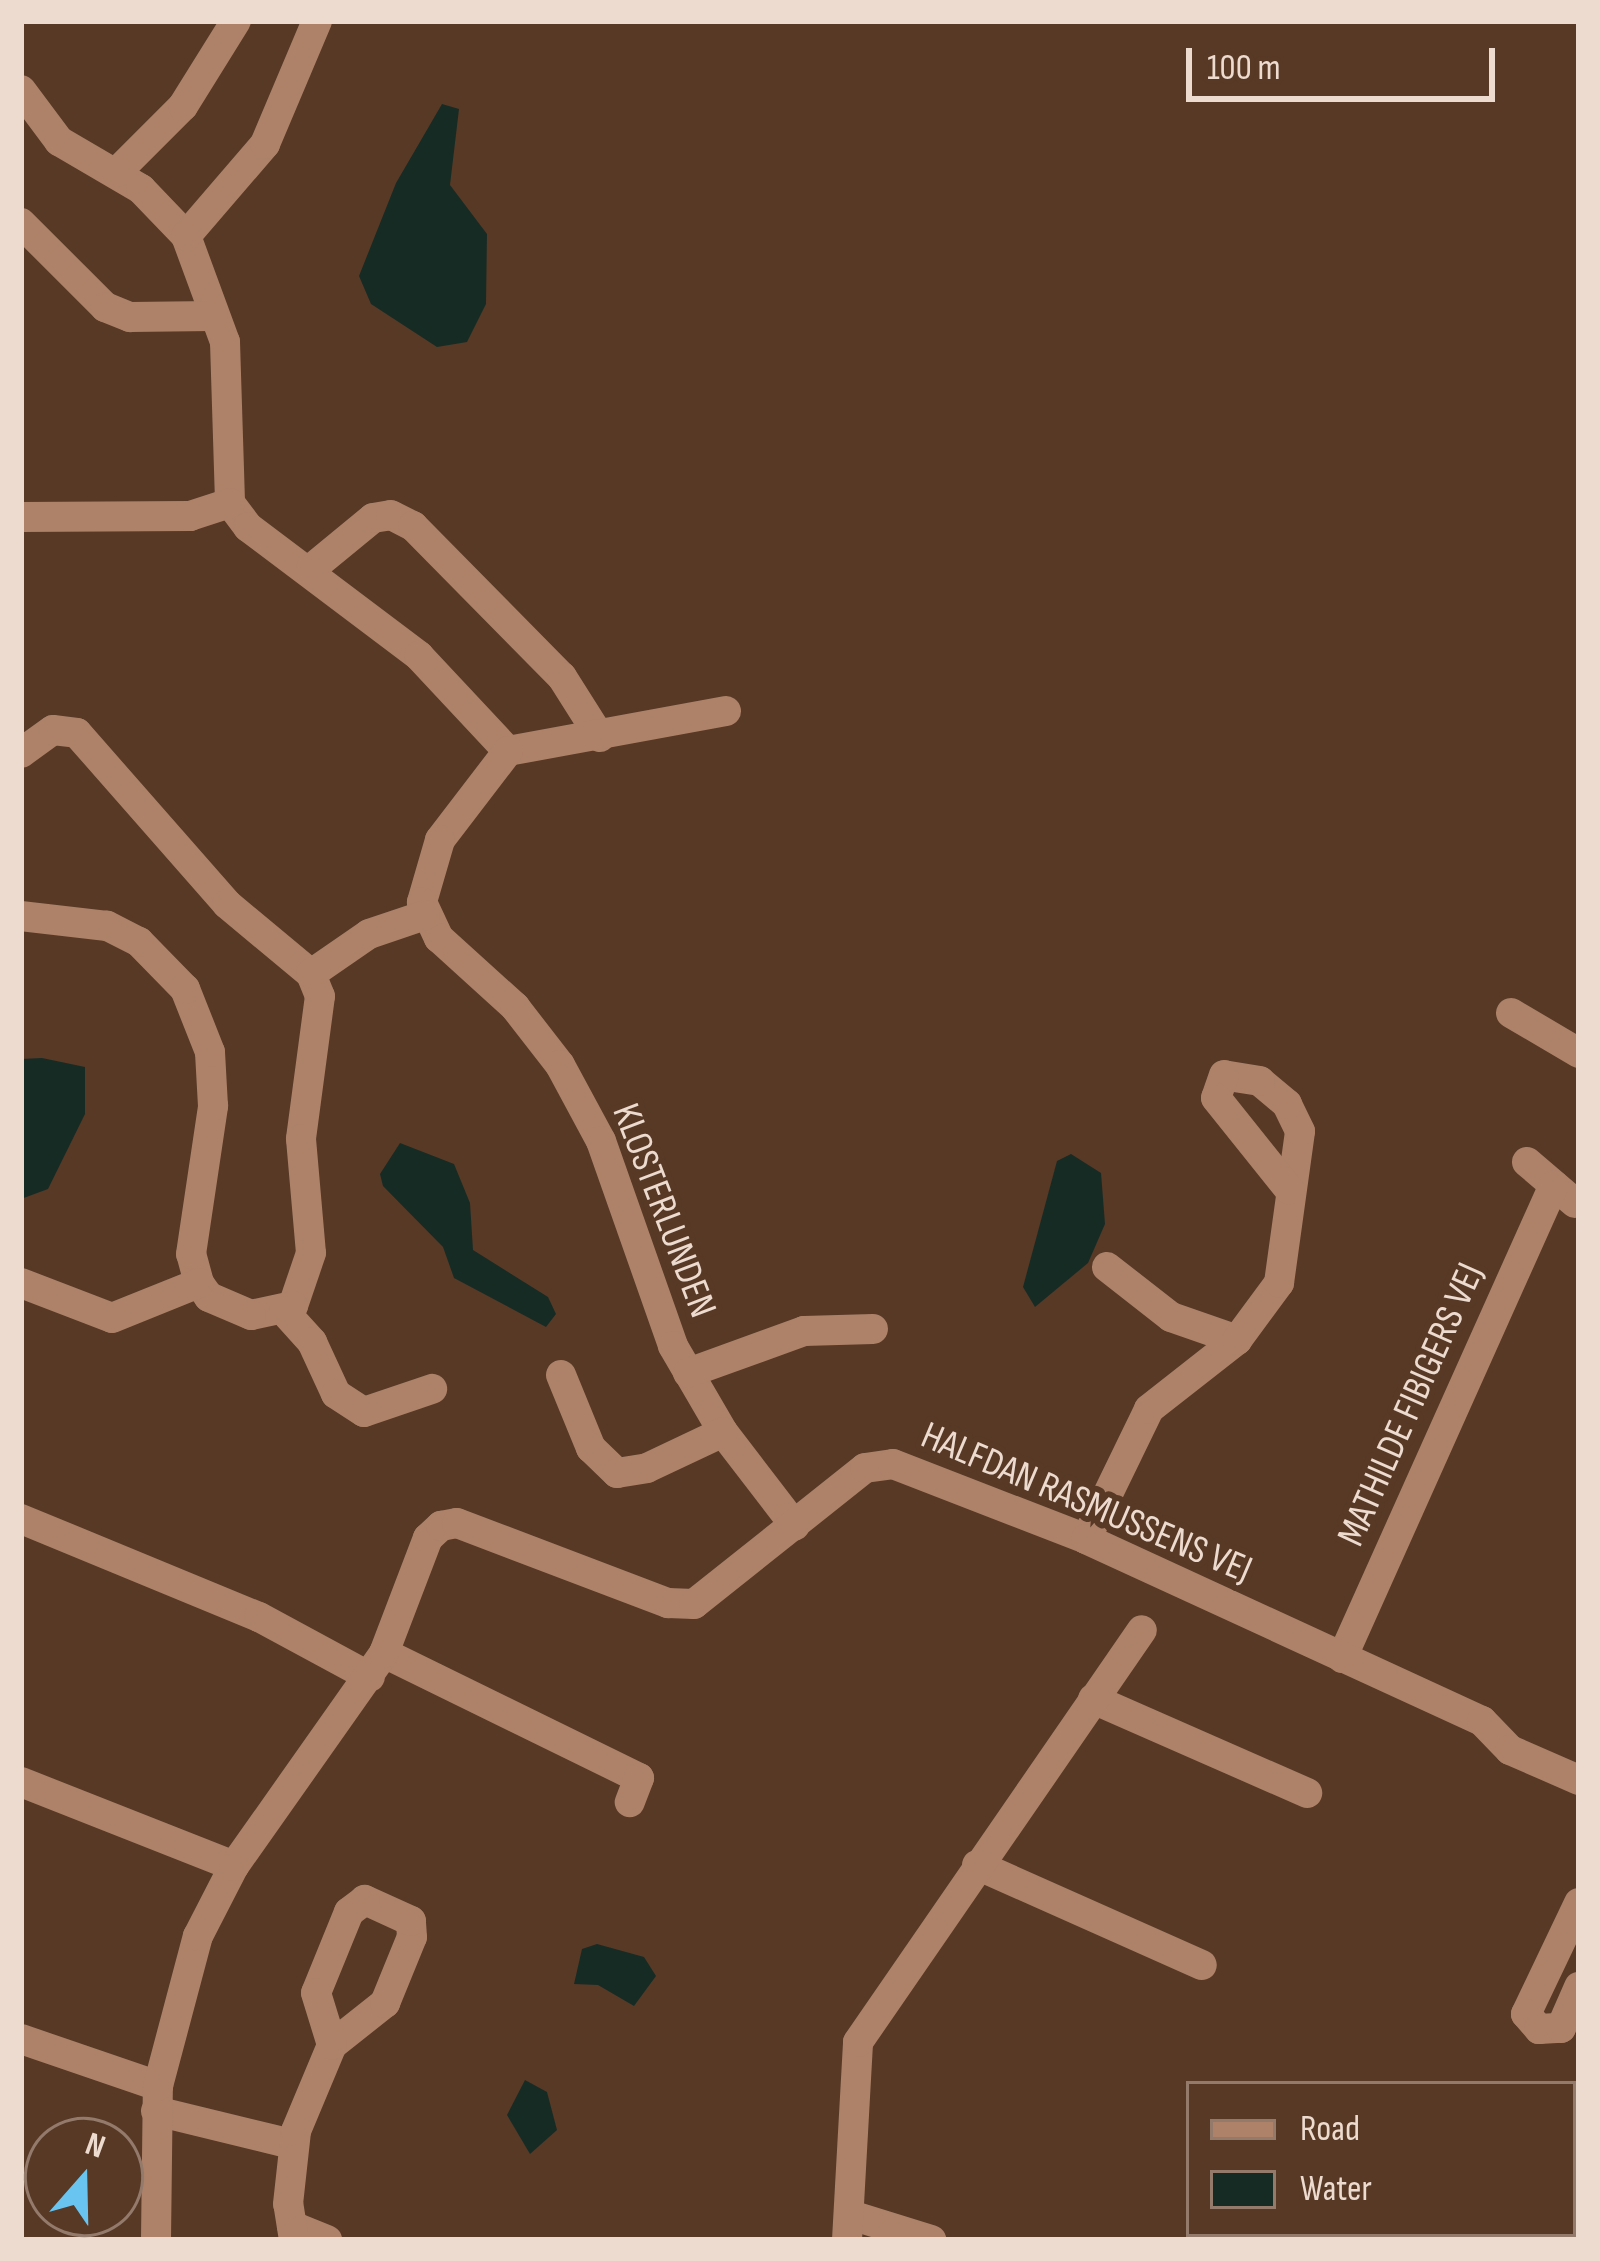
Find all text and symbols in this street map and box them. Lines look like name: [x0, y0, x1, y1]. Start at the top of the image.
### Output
scale bar: [1192, 24, 1501, 98]
text: 100 m: [1207, 47, 1281, 90]
street label: KLOSTERLUNDEN: [601, 1098, 725, 1324]
street label: MATHILDE FIBIGERS VEJ: [1329, 1256, 1495, 1554]
street label: HALFDAN RASMUSSENS VEJ: [914, 1413, 1258, 1595]
legend: [1186, 2081, 1576, 2237]
text: Road: [1300, 2108, 1360, 2151]
north arrow: [24, 2117, 144, 2237]
text: N: [80, 2124, 110, 2168]
text: Water: [1300, 2168, 1372, 2211]

